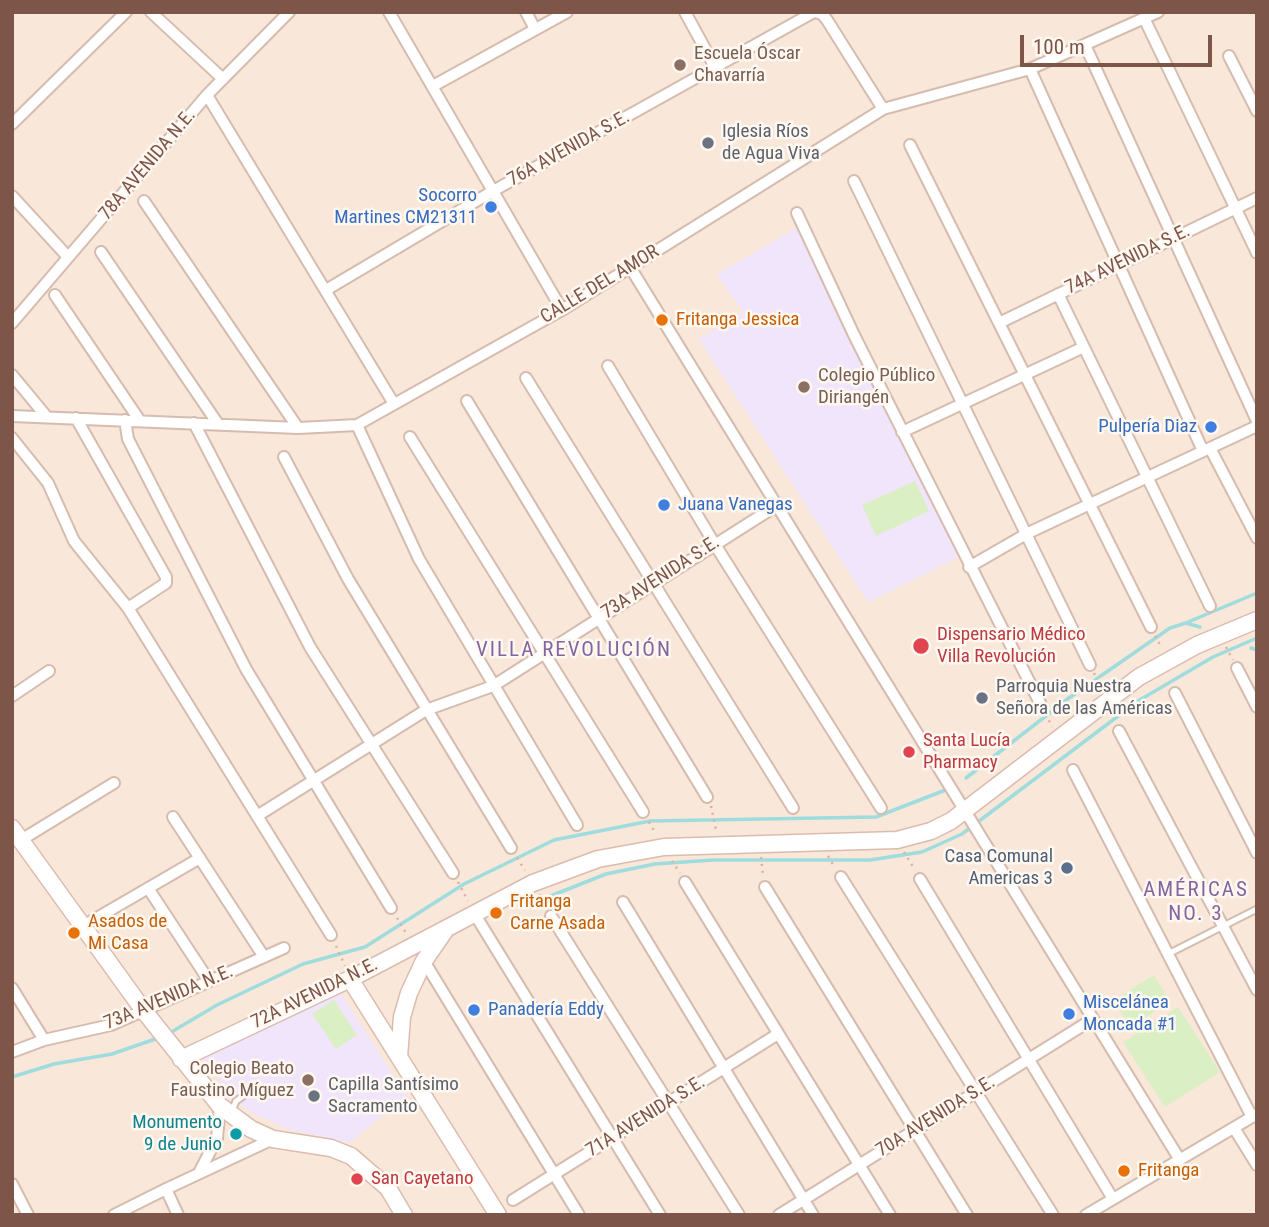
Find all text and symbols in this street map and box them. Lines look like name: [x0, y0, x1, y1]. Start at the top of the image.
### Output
scale bar: [1024, 21, 1216, 65]
text: 100 m: [1033, 35, 1085, 59]
place label: Escuela Óscar Chavarría: [694, 43, 801, 87]
marker: Escuela Óscar Chavarría: [672, 57, 688, 73]
street label: 78A AVENIDA N.E.: [95, 105, 201, 225]
street label: 76A AVENIDA S.E.: [504, 106, 634, 192]
place label: Iglesia Ríos de Agua Viva: [722, 121, 820, 165]
marker: Iglesia Ríos de Agua Viva: [700, 135, 716, 151]
place label: Socorro Martines CM21311: [334, 185, 477, 229]
marker: Socorro Martines CM21311: [483, 199, 499, 215]
street label: 74A AVENIDA S.E.: [1062, 220, 1194, 300]
street label: CALLE DEL AMOR: [537, 241, 663, 329]
place label: Fritanga Jessica: [676, 309, 799, 331]
marker: Fritanga Jessica: [654, 312, 670, 328]
place label: Colegio Público Diriangén: [818, 365, 935, 409]
marker: Colegio Público Diriangén: [796, 379, 812, 395]
place label: Pulpería Diaz: [1098, 416, 1197, 438]
marker: Pulpería Diaz: [1203, 419, 1219, 435]
place label: Juana Vanegas: [678, 494, 793, 516]
marker: Juana Vanegas: [656, 497, 672, 513]
street label: 73A AVENIDA S.E.: [598, 531, 724, 625]
place label: Dispensario Médico Villa Revolución: [937, 624, 1086, 668]
marker: Dispensario Médico Villa Revolución: [911, 636, 931, 656]
district label: VILLA REVOLUCIÓN: [478, 638, 670, 664]
place label: Parroquia Nuestra Señora de las Américas: [996, 676, 1172, 720]
marker: Parroquia Nuestra Señora de las Américas: [974, 690, 990, 706]
place label: Santa Lucía Pharmacy: [923, 730, 1010, 774]
marker: Santa Lucía Pharmacy: [901, 744, 917, 760]
place label: Casa Comunal Americas 3: [945, 846, 1053, 890]
marker: Casa Comunal Americas 3: [1059, 860, 1075, 876]
district label: AMÉRICAS NO. 3: [1144, 878, 1248, 928]
place label: Fritanga Carne Asada: [510, 891, 605, 935]
marker: Fritanga Carne Asada: [488, 905, 504, 921]
place label: Asados de Mi Casa: [88, 911, 167, 955]
marker: Asados de Mi Casa: [66, 925, 82, 941]
street label: 72A AVENIDA N.E.: [248, 953, 382, 1035]
street label: 73A AVENIDA N.E.: [101, 961, 237, 1035]
place label: Miscelánea Moncada #1: [1083, 992, 1177, 1036]
place label: Panadería Eddy: [488, 999, 604, 1021]
marker: Panadería Eddy: [466, 1002, 482, 1018]
marker: Miscelánea Moncada #1: [1061, 1006, 1077, 1022]
place label: Colegio Beato Faustino Míguez: [171, 1058, 294, 1102]
street label: 71A AVENIDA S.E.: [582, 1071, 710, 1163]
street label: 70A AVENIDA S.E.: [872, 1071, 1000, 1163]
marker: Colegio Beato Faustino Míguez: [300, 1072, 316, 1088]
place label: Capilla Santísimo Sacramento: [328, 1074, 459, 1118]
marker: Capilla Santísimo Sacramento: [306, 1088, 322, 1104]
place label: Monumento 9 de Junio: [132, 1112, 222, 1156]
marker: Monumento 9 de Junio: [228, 1126, 244, 1142]
place label: Fritanga: [1138, 1160, 1199, 1182]
marker: Fritanga: [1116, 1163, 1132, 1179]
place label: San Cayetano: [371, 1168, 473, 1190]
marker: San Cayetano: [349, 1171, 365, 1187]

